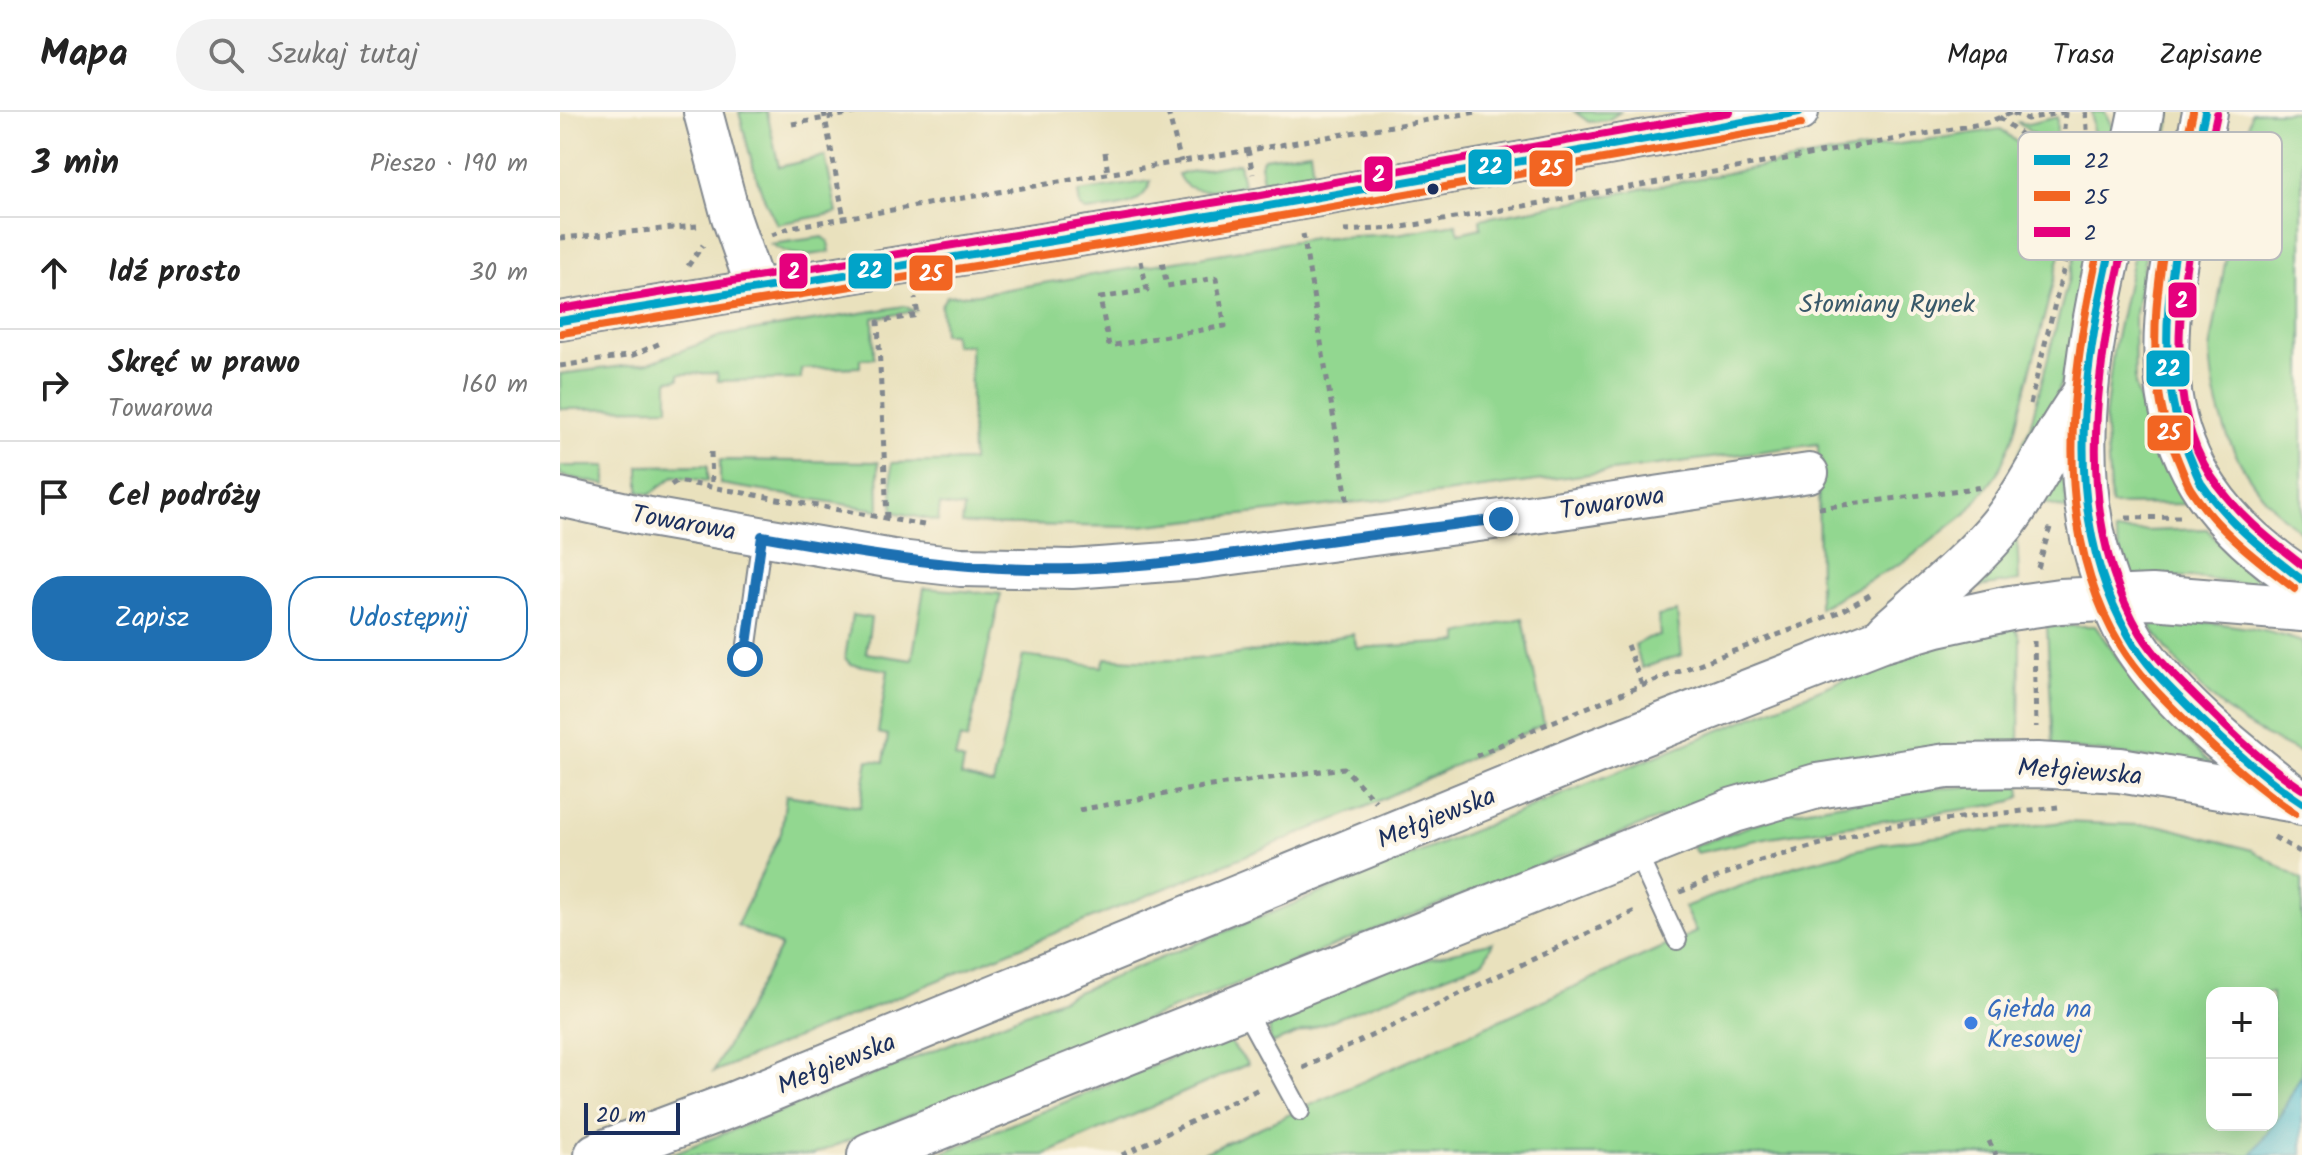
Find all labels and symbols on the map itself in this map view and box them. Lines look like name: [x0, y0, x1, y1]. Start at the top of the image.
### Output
legend: [2018, 132, 2282, 260]
text: 22: [2084, 145, 2110, 180]
line badge: 22: [1467, 148, 1513, 186]
line badge: 25: [1528, 149, 1574, 188]
text: 22: [1477, 151, 1503, 186]
text: 25: [1539, 153, 1565, 188]
line badge: 2: [1363, 155, 1394, 193]
text: 2: [1373, 159, 1385, 194]
unlabelled marker: [1425, 181, 1441, 197]
text: 25: [2084, 181, 2110, 216]
text: 2: [2084, 217, 2097, 252]
line badge: 2: [778, 252, 809, 290]
line badge: 22: [847, 252, 893, 290]
line badge: 25: [908, 254, 954, 292]
text: 22: [857, 255, 883, 290]
text: 2: [788, 256, 800, 291]
text: 25: [919, 258, 945, 293]
line badge: 2: [2167, 281, 2198, 319]
park label: Słomiany Rynek: [1799, 284, 1976, 326]
text: 2: [2176, 285, 2188, 320]
line badge: 22: [2145, 349, 2191, 388]
text: 22: [2155, 353, 2181, 388]
line badge: 25: [2146, 414, 2192, 452]
text: 25: [2157, 417, 2183, 452]
street label: Towarowa: [1557, 475, 1668, 533]
street label: Towarowa: [628, 494, 739, 554]
route end: [1483, 501, 1519, 537]
route start: [727, 641, 763, 677]
street label: Mełgiewska: [2016, 748, 2144, 798]
street label: Mełgiewska: [1371, 776, 1502, 862]
place label: Giełda na Kresowej: [1987, 989, 2092, 1061]
marker: Giełda na Kresowej: [1962, 1014, 1980, 1032]
street label: Mełgiewska: [771, 1022, 902, 1108]
scale bar: [584, 1099, 680, 1135]

